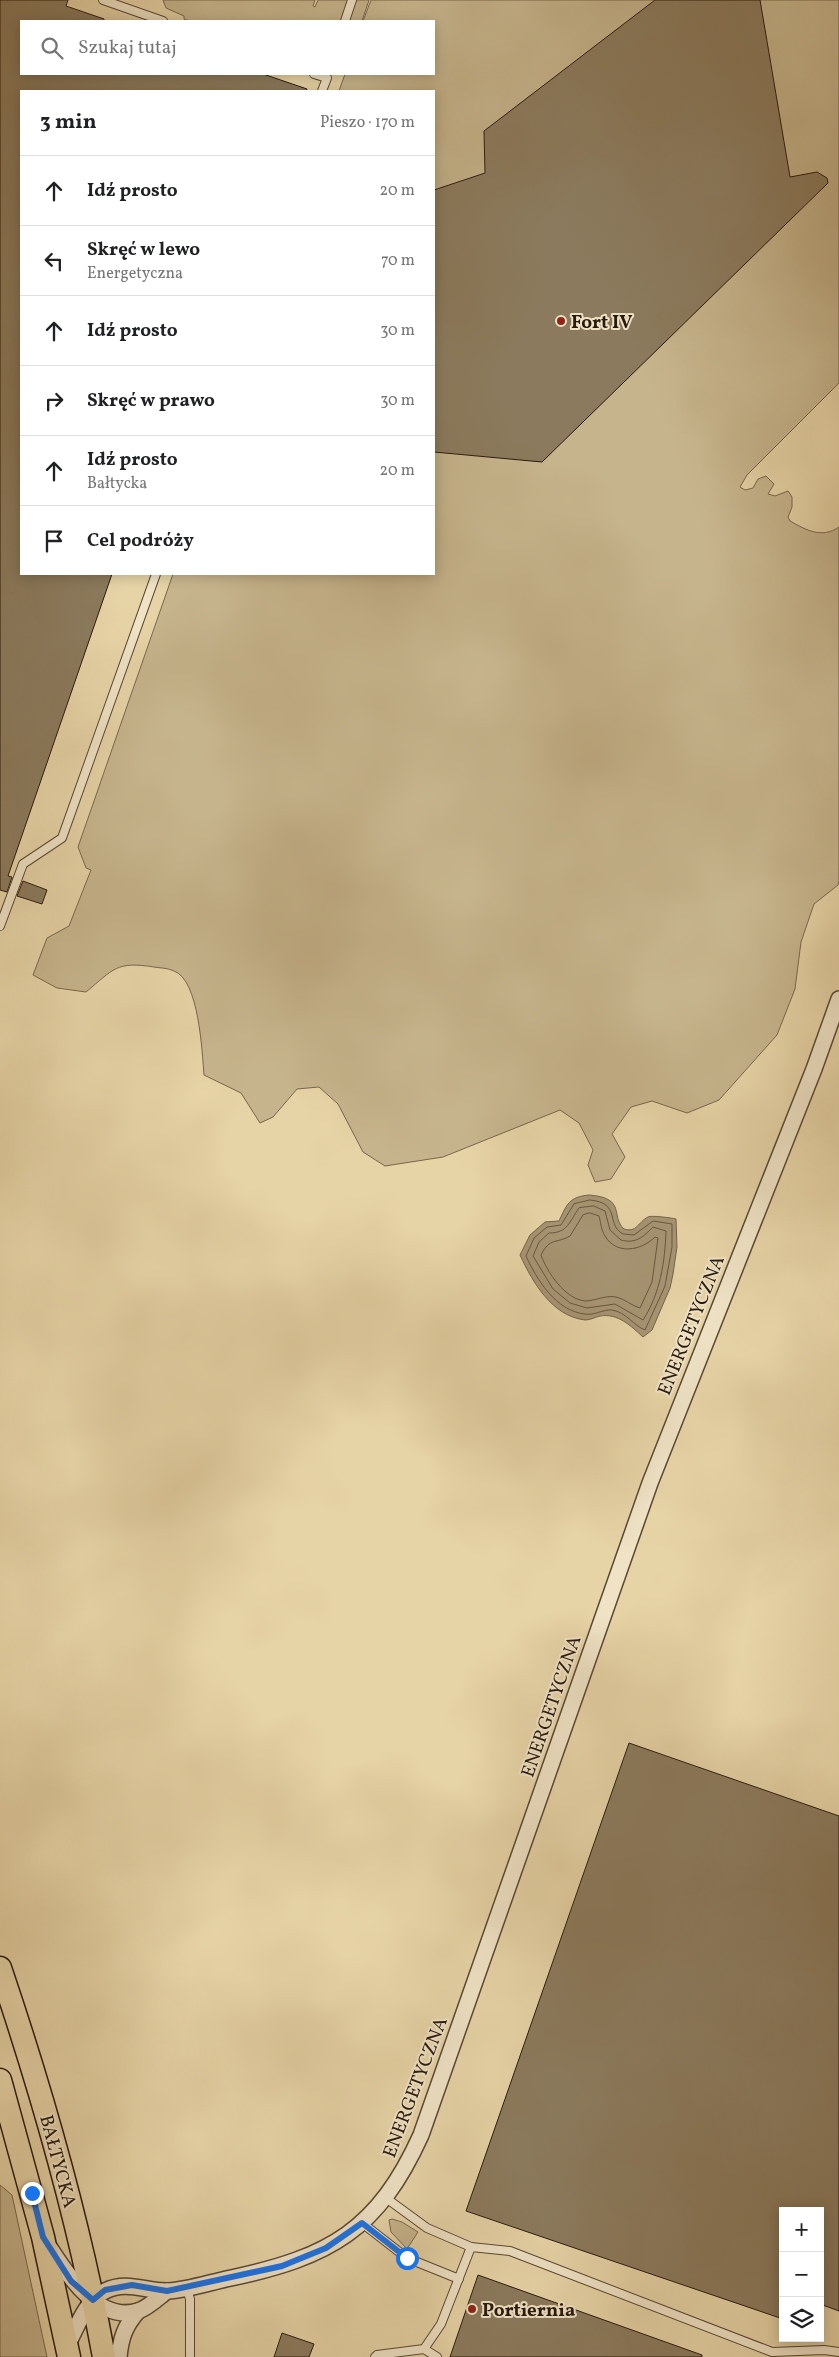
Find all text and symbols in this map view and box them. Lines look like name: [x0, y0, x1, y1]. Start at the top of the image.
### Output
search box: [20, 20, 435, 75]
icon: search: [38, 34, 66, 62]
text: Szukaj tutaj: [78, 35, 177, 61]
text: 3 min: [40, 108, 96, 137]
text: Pieszo · 170 m: [320, 112, 415, 134]
icon: ahead: [40, 177, 68, 205]
text: Idź prosto: [87, 178, 178, 204]
text: 20 m: [380, 180, 415, 202]
text: Skręć w lewo: [87, 237, 200, 263]
icon: left: [40, 247, 68, 275]
text: 70 m: [381, 250, 415, 272]
text: Energetyczna: [87, 263, 183, 285]
place label: Fort IV: [571, 310, 633, 336]
marker: Fort IV: [555, 315, 567, 327]
icon: ahead: [40, 317, 68, 345]
text: Idź prosto: [87, 318, 178, 344]
text: 30 m: [380, 320, 415, 342]
icon: right: [40, 387, 68, 415]
text: Skręć w prawo: [87, 388, 215, 414]
text: 30 m: [380, 390, 415, 412]
text: Idź prosto: [87, 447, 178, 473]
icon: ahead: [40, 457, 68, 485]
text: 20 m: [380, 460, 415, 482]
text: Bałtycka: [87, 473, 147, 495]
icon: arrive: [40, 527, 68, 555]
text: Cel podróży: [87, 528, 194, 554]
street label: ENERGETYCZNA: [652, 1252, 732, 1400]
street label: ENERGETYCZNA: [515, 1632, 588, 1781]
street label: ENERGETYCZNA: [377, 2014, 455, 2162]
street label: BAŁTYCKA: [32, 2112, 82, 2211]
route end: [21, 2182, 44, 2205]
map controls: [779, 2207, 824, 2342]
button: +: [779, 2207, 824, 2252]
route start: [396, 2247, 419, 2270]
button: −: [779, 2252, 824, 2297]
button: layers: [779, 2297, 824, 2342]
place label: Portiernia: [482, 2298, 575, 2324]
marker: Portiernia: [466, 2303, 478, 2315]

